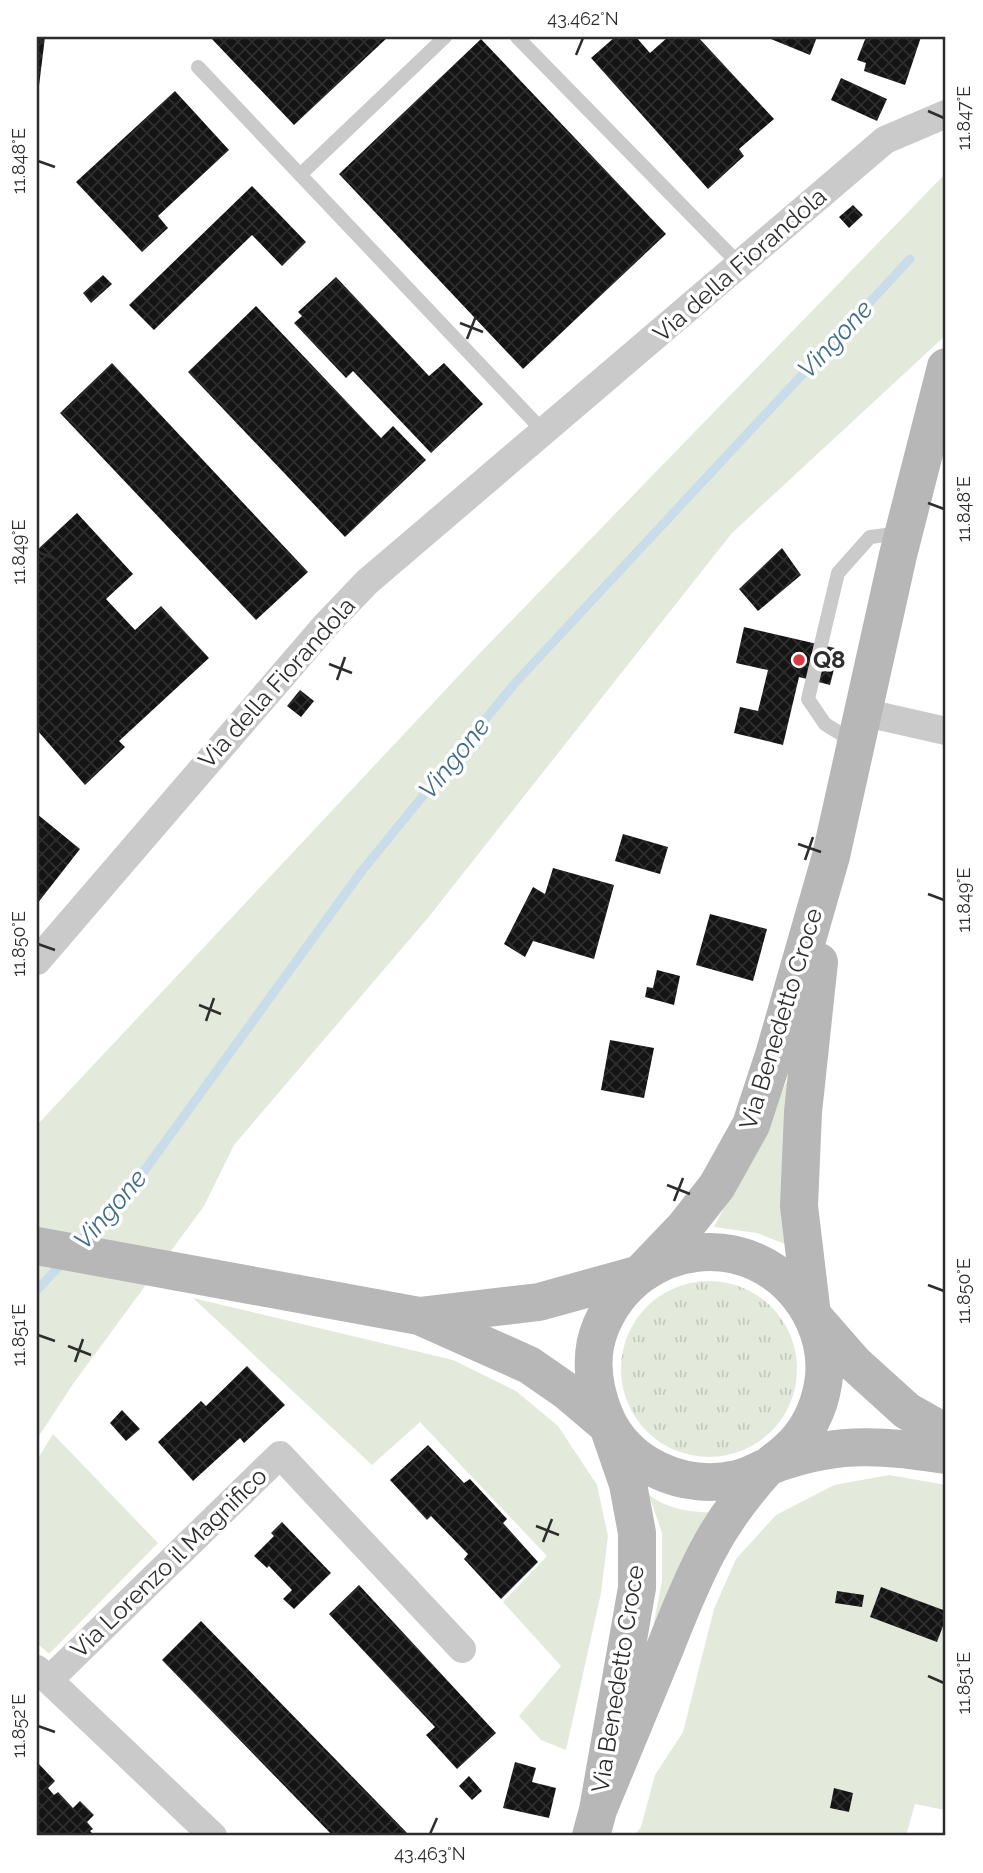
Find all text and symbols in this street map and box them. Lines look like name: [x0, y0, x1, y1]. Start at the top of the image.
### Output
text: 43.462°N: [547, 8, 619, 29]
text: 11.847°E: [953, 86, 974, 150]
text: 11.848°E: [8, 128, 29, 194]
street label: Via della Fiorandola: [647, 182, 832, 348]
water label: Vingone: [791, 294, 879, 384]
text: 11.848°E: [953, 476, 974, 542]
text: 11.849°E: [8, 519, 29, 585]
street label: Via della Fiorandola: [192, 591, 361, 774]
place label: Q8: [813, 645, 846, 674]
marker: Q8: [791, 652, 807, 668]
water label: Vingone: [412, 711, 496, 805]
text: 11.849°E: [953, 867, 974, 933]
street label: Via Benedetto Croce: [733, 905, 828, 1133]
text: 11.850°E: [8, 911, 29, 977]
water label: Vingone: [67, 1163, 153, 1255]
text: 11.850°E: [953, 1258, 974, 1324]
text: 11.851°E: [8, 1304, 29, 1366]
street label: Via Lorenzo il Magnifico: [65, 1461, 273, 1664]
street label: Via Benedetto Croce: [585, 1563, 650, 1795]
text: 11.851°E: [953, 1652, 974, 1714]
text: 11.852°E: [8, 1694, 29, 1758]
text: 43.463°N: [394, 1843, 466, 1864]

